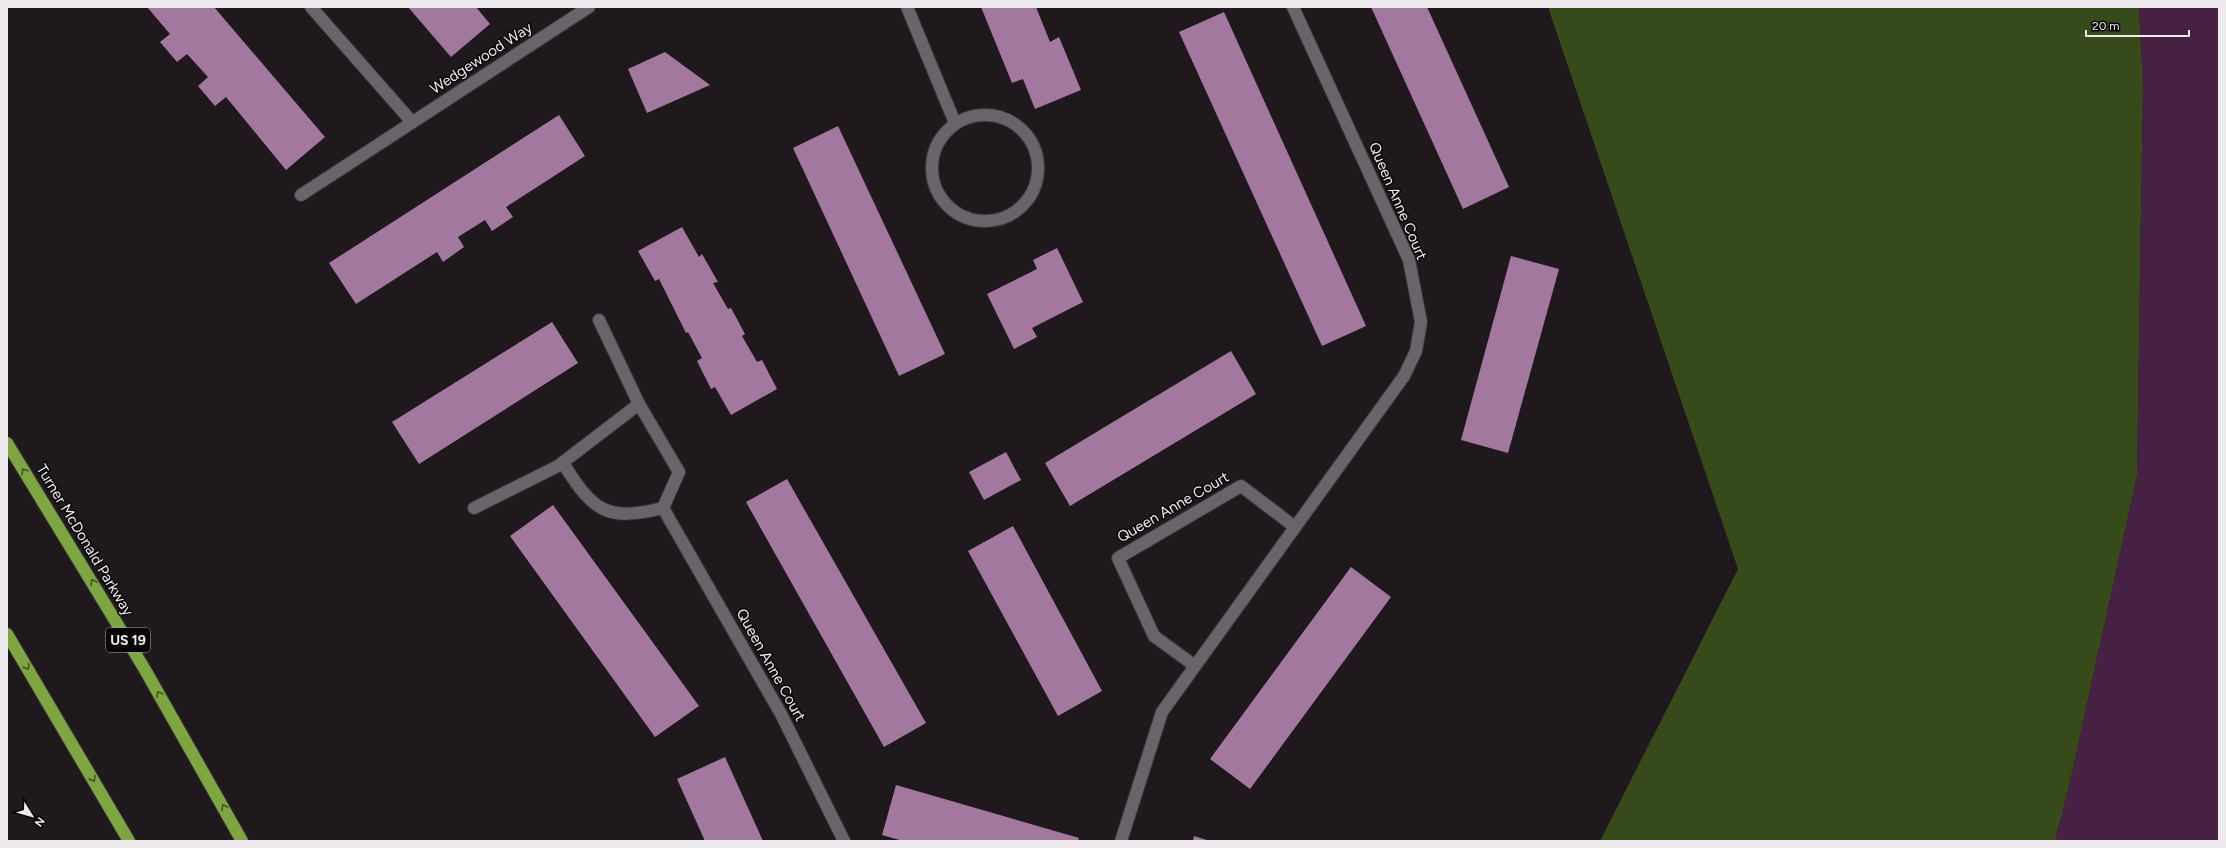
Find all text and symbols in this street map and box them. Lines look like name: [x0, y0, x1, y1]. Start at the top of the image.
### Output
scale bar: [2086, 12, 2189, 38]
street label: Wedgewood Way: [427, 18, 536, 98]
text: 20 m: [2092, 19, 2120, 33]
street label: Queen Anne Court: [1365, 140, 1431, 263]
street label: Turner McDonald Parkway: [33, 461, 137, 619]
street label: Queen Anne Court: [1114, 468, 1232, 546]
one-way arrow: [22, 469, 29, 476]
one-way arrow: [90, 579, 97, 586]
street label: Queen Anne Court: [733, 606, 810, 725]
road number: US 19: [106, 628, 150, 652]
one-way arrow: [23, 663, 30, 670]
one-way arrow: [157, 691, 164, 698]
one-way arrow: [89, 775, 96, 782]
north arrow: [12, 796, 52, 836]
one-way arrow: [221, 804, 228, 811]
text: N: [32, 814, 47, 829]

